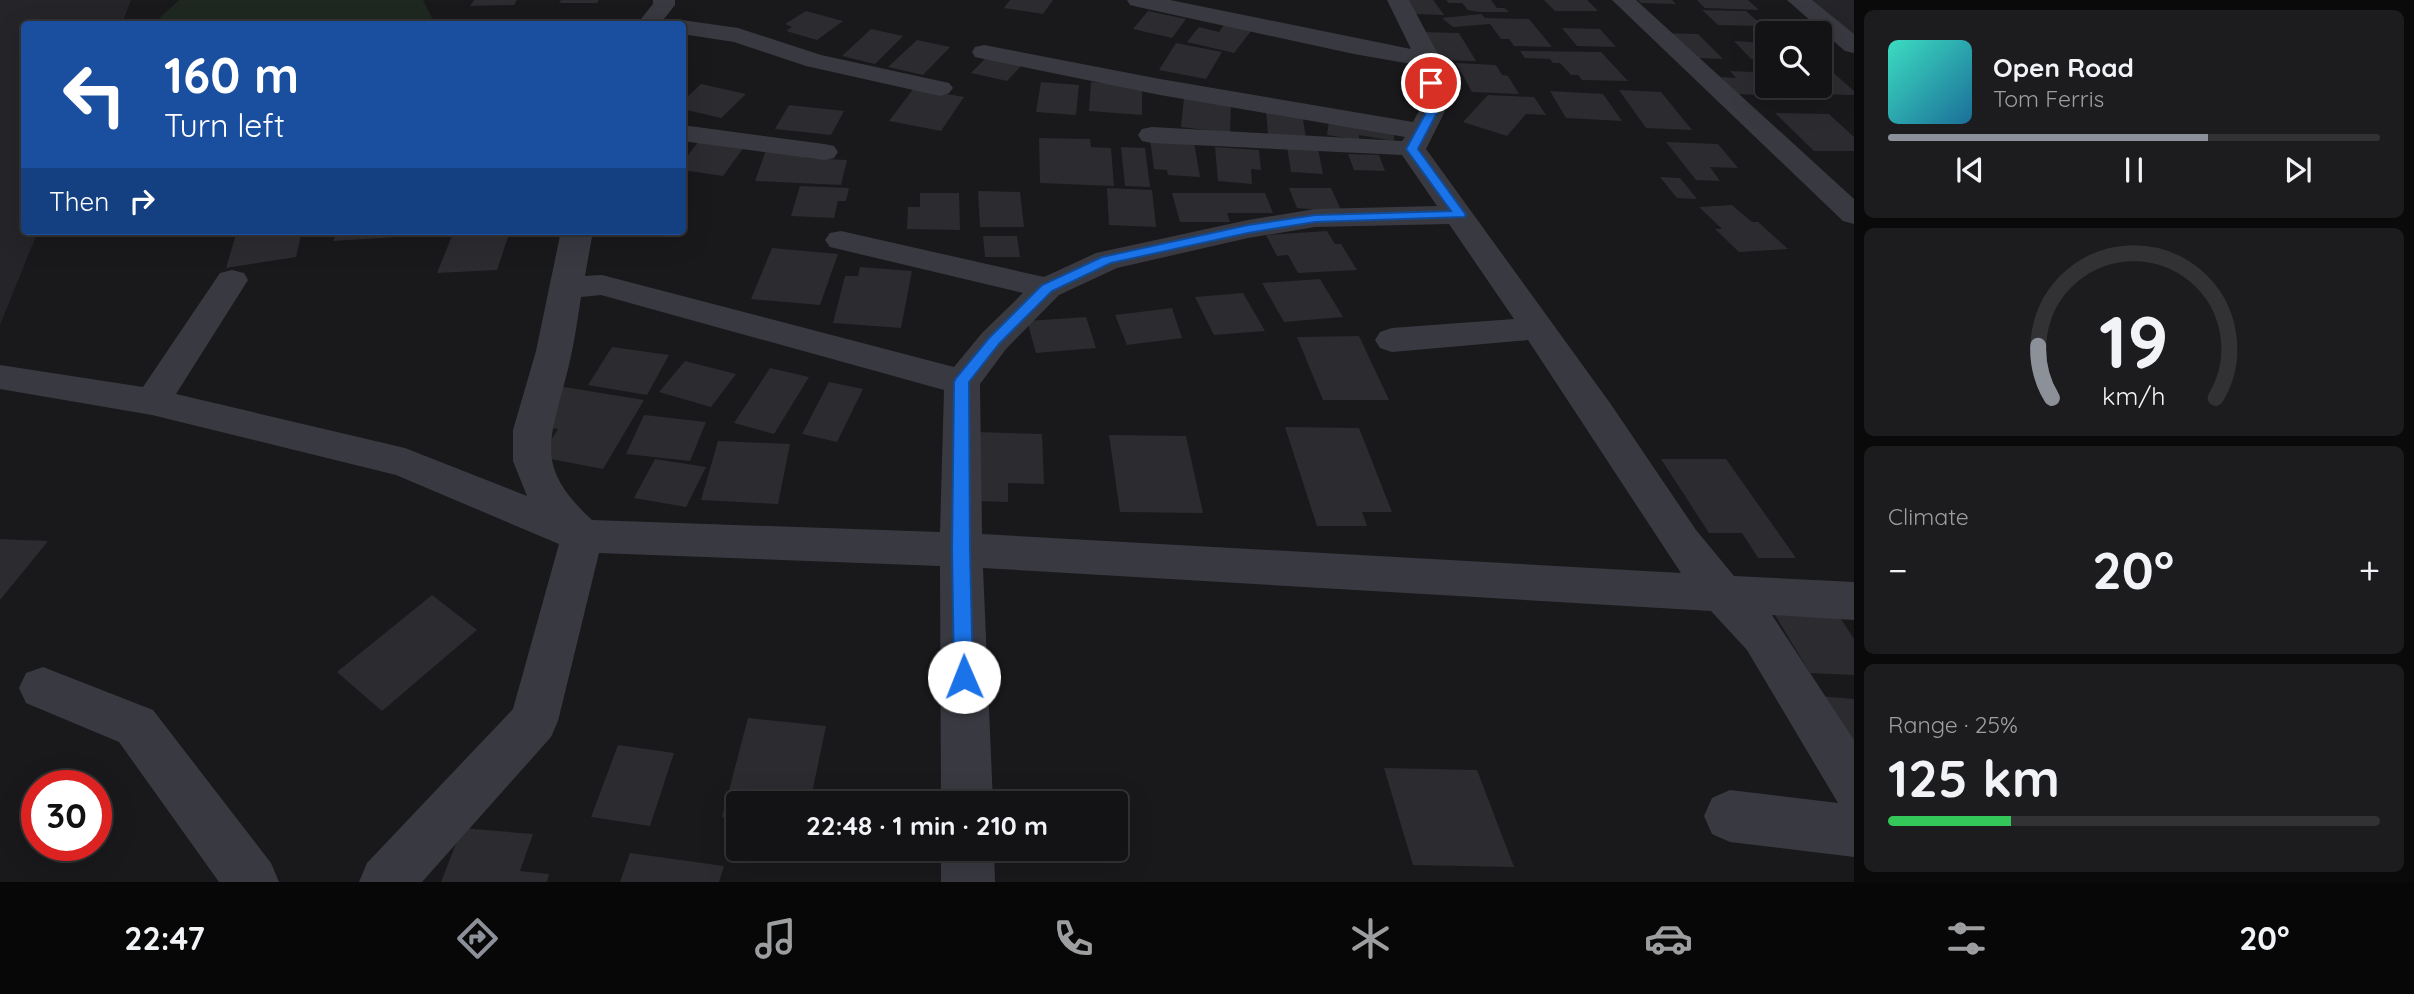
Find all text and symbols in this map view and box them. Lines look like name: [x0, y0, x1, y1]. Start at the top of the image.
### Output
map controls: [1755, 21, 1832, 98]
button: search: [1755, 21, 1832, 98]
text: 160 m: [164, 44, 299, 105]
icon: left: [49, 49, 140, 140]
text: Open Road: [1993, 51, 2134, 84]
pin: [1401, 53, 1461, 113]
icon: arrive: [1412, 64, 1450, 102]
text: Tom Ferris: [1993, 84, 2104, 113]
text: Turn left: [164, 105, 285, 145]
icon: previous: [1951, 151, 1989, 189]
icon: pause: [2115, 151, 2153, 189]
icon: next: [2279, 151, 2317, 189]
icon: right: [123, 182, 161, 220]
text: Then: [49, 185, 109, 218]
text: 19: [2099, 295, 2169, 386]
text: km/h: [2102, 380, 2166, 411]
text: Climate: [1888, 502, 1969, 531]
text: 20°: [2092, 537, 2174, 602]
text: −: [1888, 546, 1908, 594]
text: +: [2359, 546, 2380, 594]
position arrow: [927, 640, 1001, 714]
text: Range · 25%: [1888, 710, 2018, 739]
text: 125 km: [1888, 745, 2060, 810]
speed limit sign: 30: [21, 770, 112, 861]
text: 22:48 · 1 min · 210 m: [806, 809, 1048, 842]
icon: directions: [453, 914, 502, 963]
icon: music: [751, 914, 800, 963]
icon: phone: [1049, 914, 1098, 963]
icon: climate: [1346, 914, 1395, 963]
icon: car: [1644, 914, 1693, 963]
icon: filters: [1942, 914, 1991, 963]
text: 22:47: [124, 918, 205, 958]
text: 20°: [2239, 918, 2290, 958]

